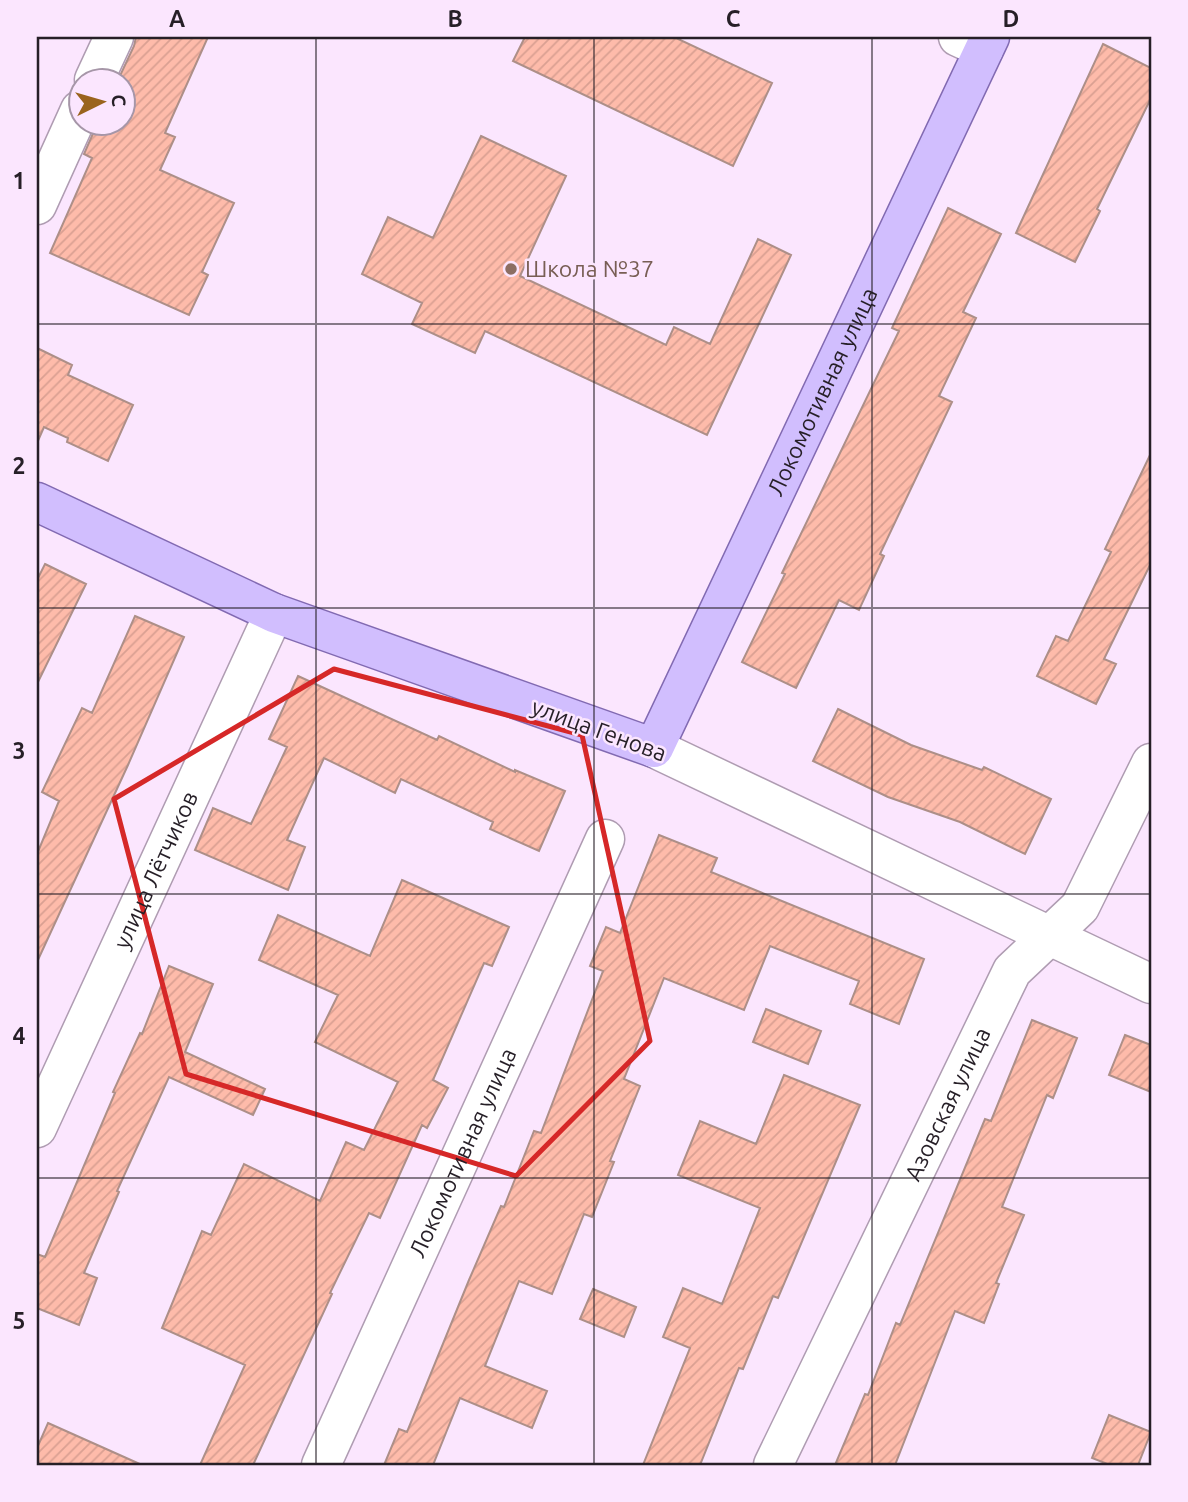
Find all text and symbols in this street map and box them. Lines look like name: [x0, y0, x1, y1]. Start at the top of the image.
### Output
text: A: [169, 6, 185, 31]
text: B: [447, 6, 463, 31]
text: C: [726, 6, 741, 31]
text: D: [1003, 6, 1019, 31]
north arrow: [66, 66, 136, 136]
text: С: [107, 94, 130, 108]
text: 1: [13, 168, 25, 193]
place label: Школа №37: [525, 256, 654, 281]
marker: Школа №37: [503, 261, 519, 277]
street label: Локомотивная улица: [762, 284, 882, 499]
text: 2: [13, 453, 25, 478]
street label: улица Генова: [528, 694, 670, 765]
text: 3: [13, 738, 25, 763]
street label: улица Лётчиков: [108, 787, 202, 952]
text: 4: [13, 1023, 26, 1048]
street label: Азовская улица: [900, 1023, 995, 1184]
street label: Локомотивная улица: [404, 1044, 521, 1261]
text: 5: [13, 1308, 25, 1333]

